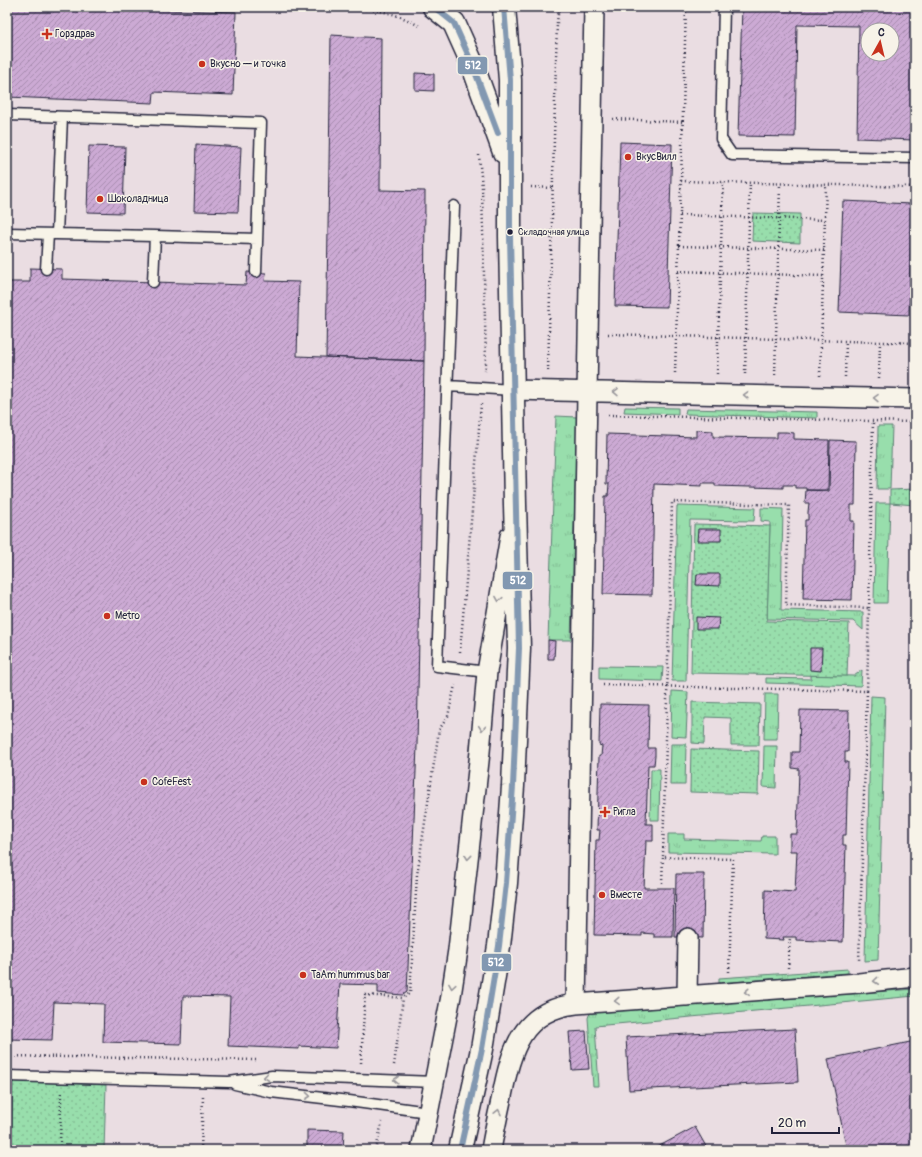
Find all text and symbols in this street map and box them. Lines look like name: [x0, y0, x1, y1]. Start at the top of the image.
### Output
north arrow: [860, 22, 900, 62]
text: С: [877, 26, 886, 40]
place label: Горздрав: [55, 28, 95, 40]
marker: Горздрав: [42, 29, 52, 39]
line badge: 512: [457, 56, 488, 75]
place label: Вкусно — и точка: [210, 58, 286, 70]
marker: Вкусно — и точка: [197, 59, 207, 69]
text: 512: [465, 59, 481, 72]
place label: ВкусВилл: [636, 151, 677, 163]
marker: ВкусВилл: [623, 152, 633, 162]
place label: Шоколадница: [108, 193, 169, 205]
marker: Шоколадница: [95, 194, 105, 204]
marker: Складочная улица: [505, 227, 515, 237]
place label: Складочная улица: [518, 227, 589, 238]
one-way arrow: [613, 388, 619, 396]
one-way arrow: [743, 391, 749, 399]
one-way arrow: [873, 394, 879, 402]
line badge: 512: [502, 571, 533, 590]
text: 512: [510, 574, 526, 587]
one-way arrow: [496, 596, 504, 602]
place label: Metro: [115, 610, 141, 622]
marker: Metro: [102, 611, 112, 621]
one-way arrow: [477, 725, 486, 731]
place label: CofeFest: [152, 776, 192, 788]
marker: CofeFest: [139, 777, 149, 787]
place label: Ригла: [613, 806, 636, 818]
marker: Ригла: [600, 807, 610, 817]
one-way arrow: [464, 854, 473, 860]
place label: Вместе: [610, 889, 642, 901]
marker: Вместе: [597, 890, 607, 900]
line badge: 512: [481, 953, 512, 972]
text: 512: [488, 956, 504, 969]
place label: TaAm hummus bar: [311, 969, 390, 981]
marker: TaAm hummus bar: [298, 970, 308, 980]
one-way arrow: [873, 977, 879, 986]
one-way arrow: [449, 983, 457, 989]
one-way arrow: [744, 987, 750, 996]
one-way arrow: [614, 997, 620, 1005]
one-way arrow: [263, 1072, 269, 1081]
one-way arrow: [393, 1076, 399, 1084]
one-way arrow: [305, 1092, 312, 1101]
one-way arrow: [494, 1109, 502, 1115]
scale bar: [772, 1109, 839, 1135]
text: 20 m: [778, 1116, 807, 1131]

